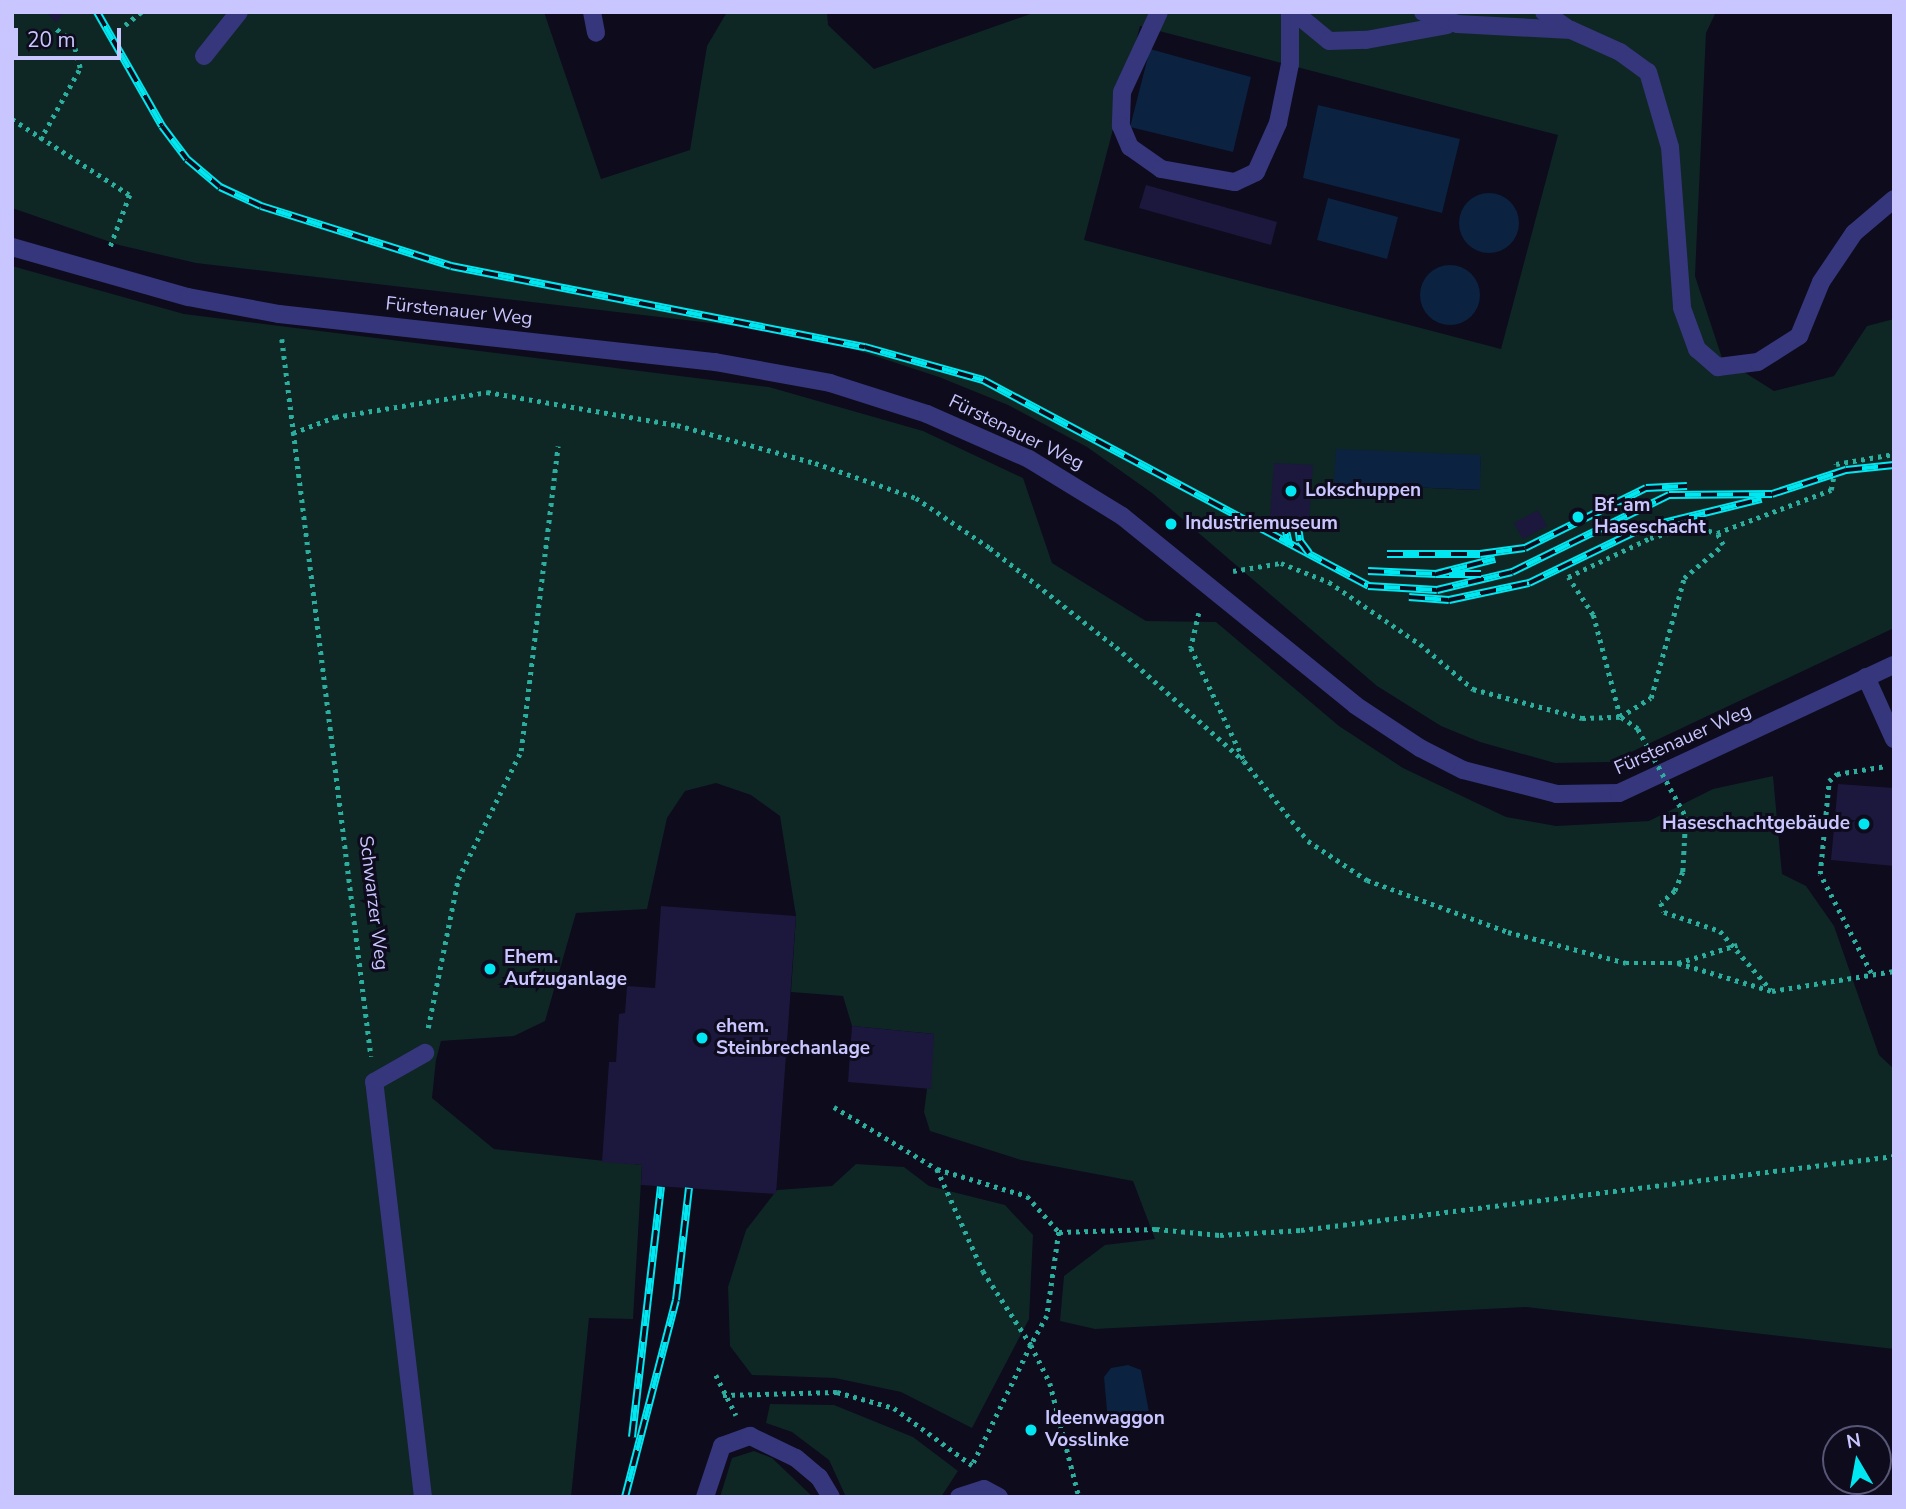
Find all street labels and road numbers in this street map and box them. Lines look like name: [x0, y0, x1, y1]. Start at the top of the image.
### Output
street label: Fürstenauer Weg: [384, 293, 534, 331]
street label: Fürstenauer Weg: [945, 390, 1087, 476]
street label: Fürstenauer Weg: [1611, 700, 1755, 780]
street label: Schwarzer Weg: [353, 834, 393, 972]

